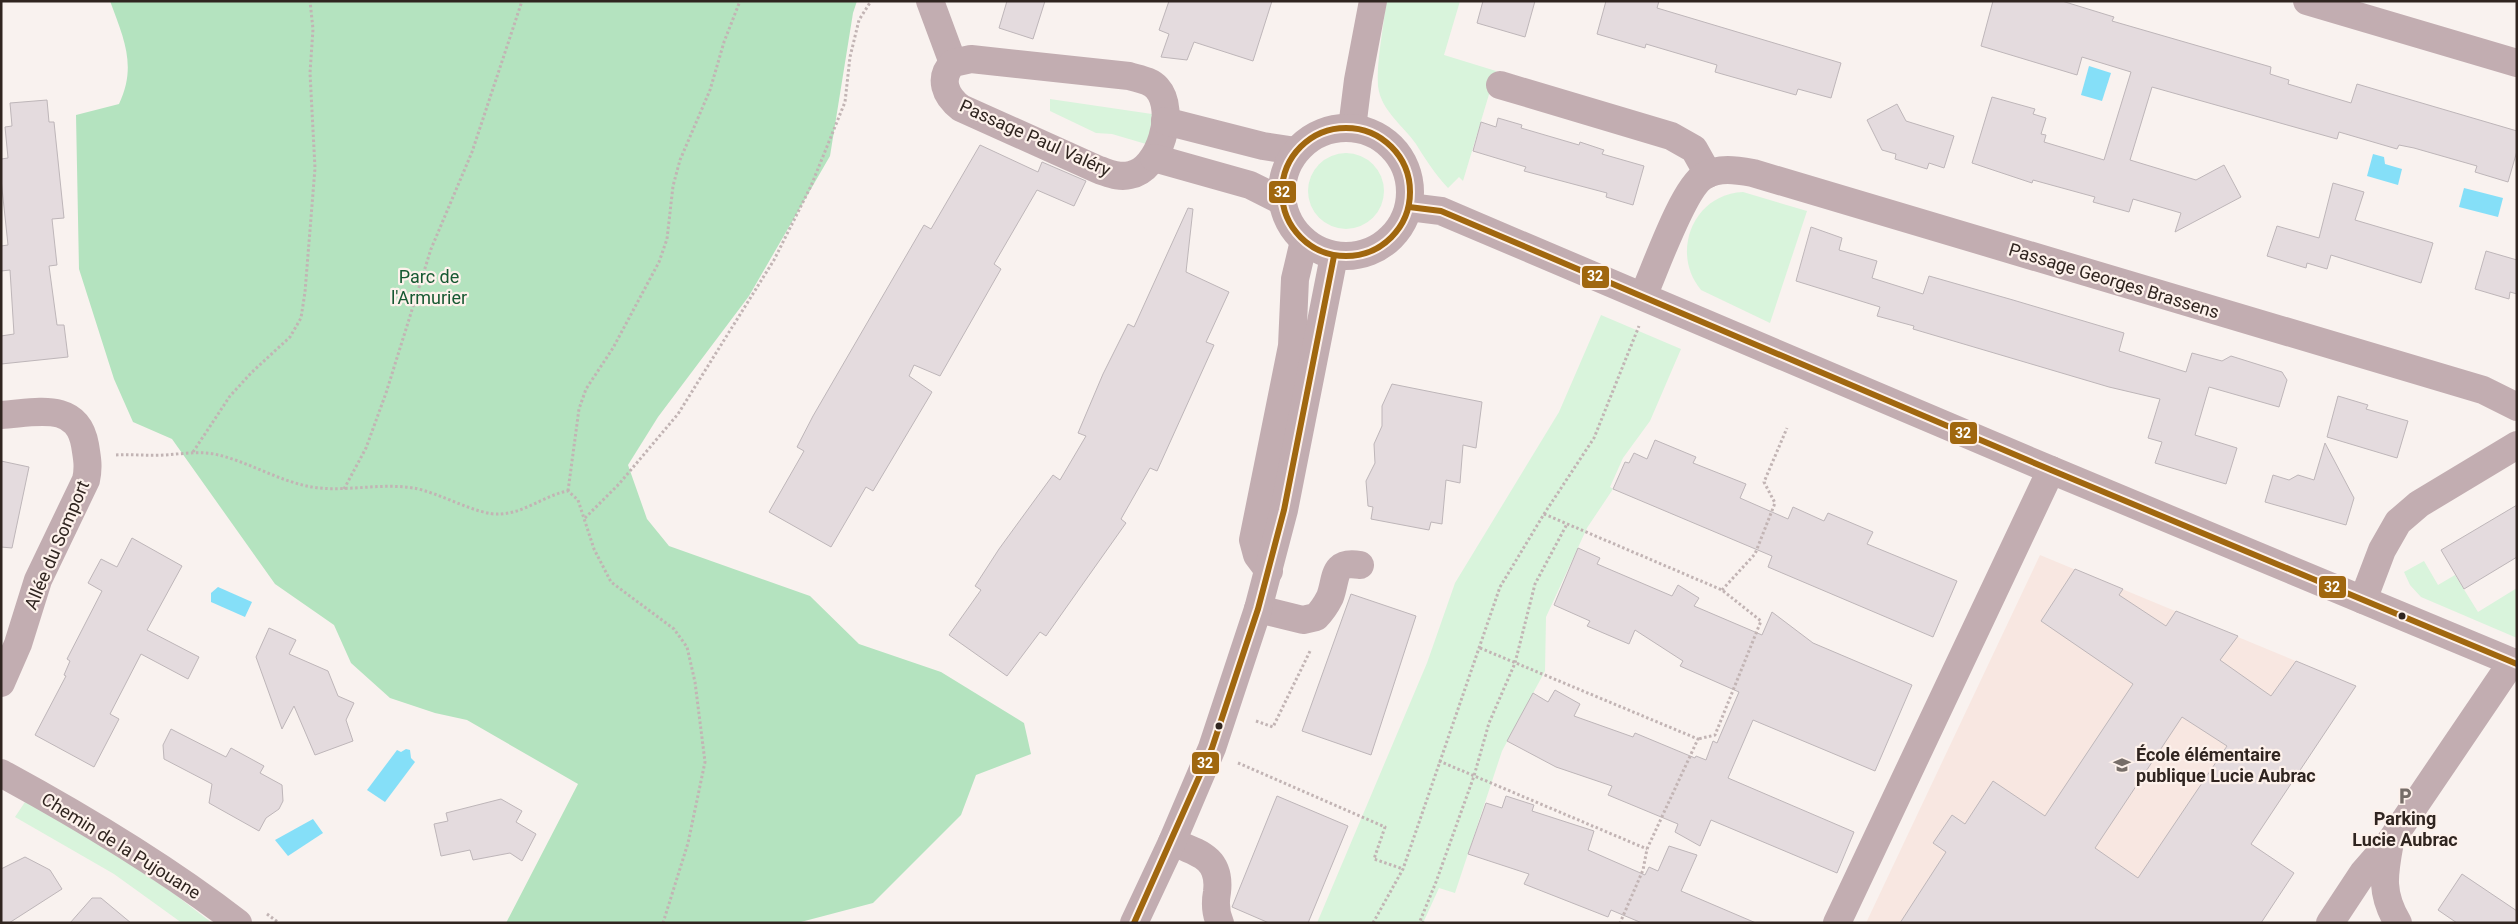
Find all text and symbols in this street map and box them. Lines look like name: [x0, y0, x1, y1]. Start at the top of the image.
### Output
street label: Passage Paul Valéry: [957, 95, 1114, 180]
line badge: 32: [1268, 180, 1297, 204]
text: 32: [1274, 184, 1290, 200]
street label: Passage Georges Brassens: [2006, 238, 2222, 323]
line badge: 32: [1581, 265, 1610, 289]
park label: Parc de l'Armurier: [391, 266, 467, 308]
text: 32: [1587, 268, 1603, 284]
line badge: 32: [1949, 421, 1978, 445]
text: 32: [1955, 425, 1971, 441]
street label: Allée du Somport: [20, 477, 93, 612]
line badge: 32: [2318, 575, 2347, 599]
text: 32: [2324, 579, 2340, 595]
unlabelled marker: [2397, 611, 2407, 621]
unlabelled marker: [1214, 721, 1224, 731]
place label: École élémentaire publique Lucie Aubrac: [2136, 744, 2316, 786]
line badge: 32: [1191, 751, 1220, 775]
text: 32: [1197, 755, 1213, 771]
school or university icon: École élémentaire publique Lucie Aubrac: [2112, 755, 2132, 775]
parking icon: Parking Lucie Aubrac: [2395, 786, 2415, 806]
street label: Chemin de la Pujouane: [38, 788, 205, 903]
place label: Parking Lucie Aubrac: [2352, 808, 2458, 850]

